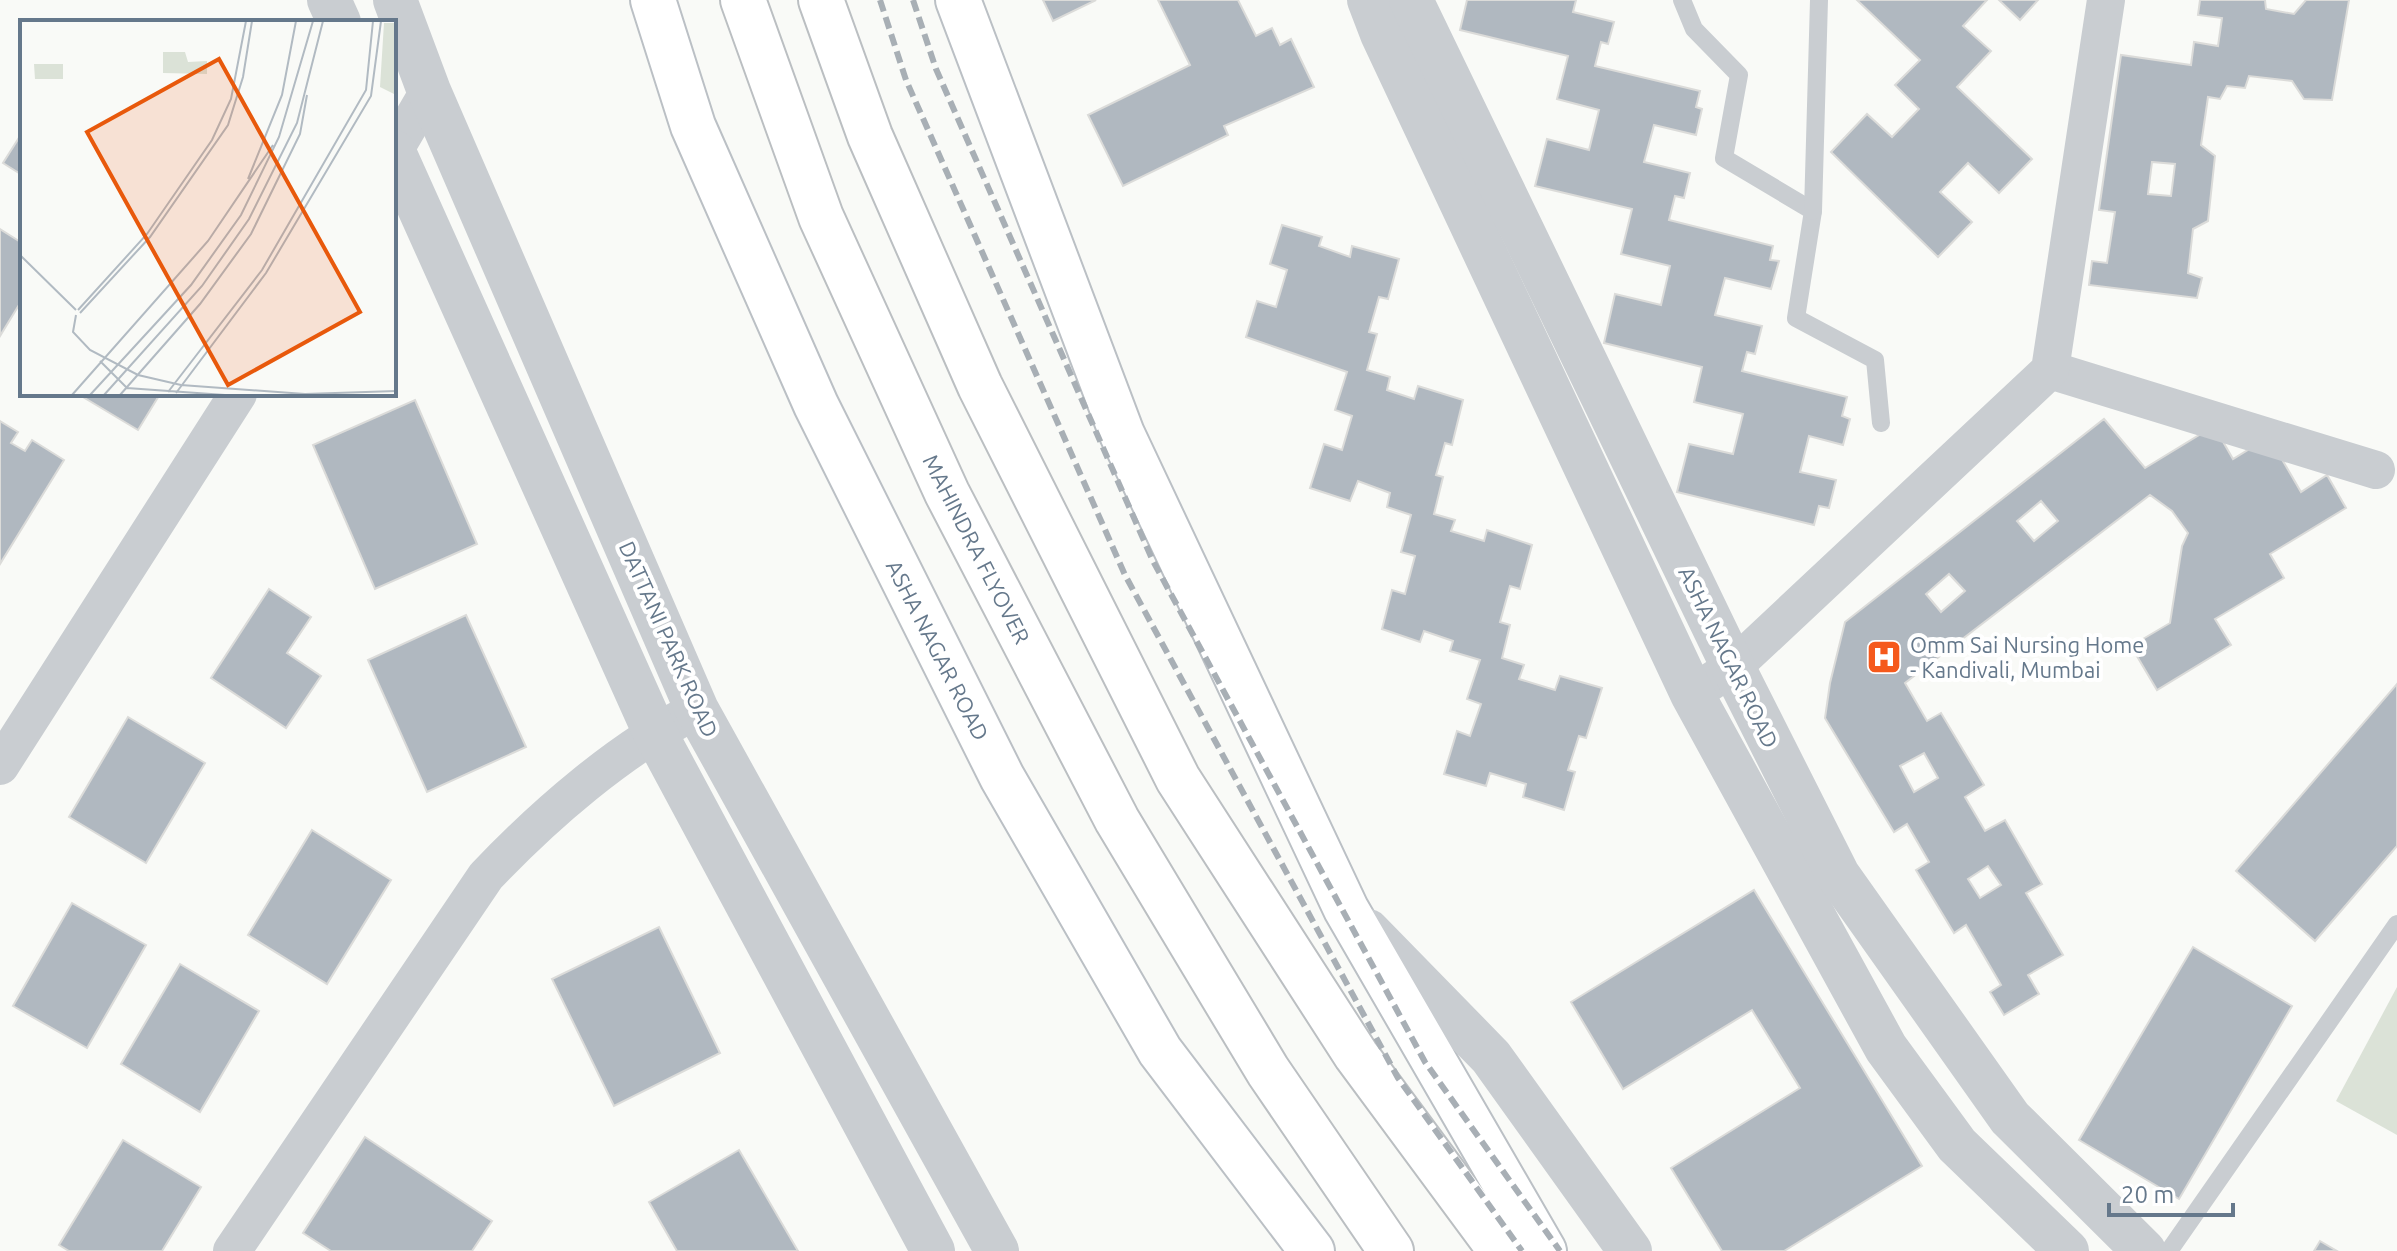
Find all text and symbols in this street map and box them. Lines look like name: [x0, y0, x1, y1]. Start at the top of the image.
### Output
inset map: [20, 20, 396, 396]
street label: MAHINDRA FLYOVER: [918, 450, 1036, 648]
street label: DATTANI PARK ROAD: [614, 537, 724, 741]
street label: ASHA NAGAR ROAD: [882, 556, 994, 744]
street label: ASHA NAGAR ROAD: [1674, 562, 1784, 752]
place label: Omm Sai Nursing Home - Kandivali, Mumbai: [1910, 632, 2144, 682]
hospital icon: Omm Sai Nursing Home - Kandivali, Mumbai: [1865, 638, 1903, 676]
scale bar: [2109, 1167, 2233, 1217]
text: 20 m: [2121, 1181, 2174, 1208]

